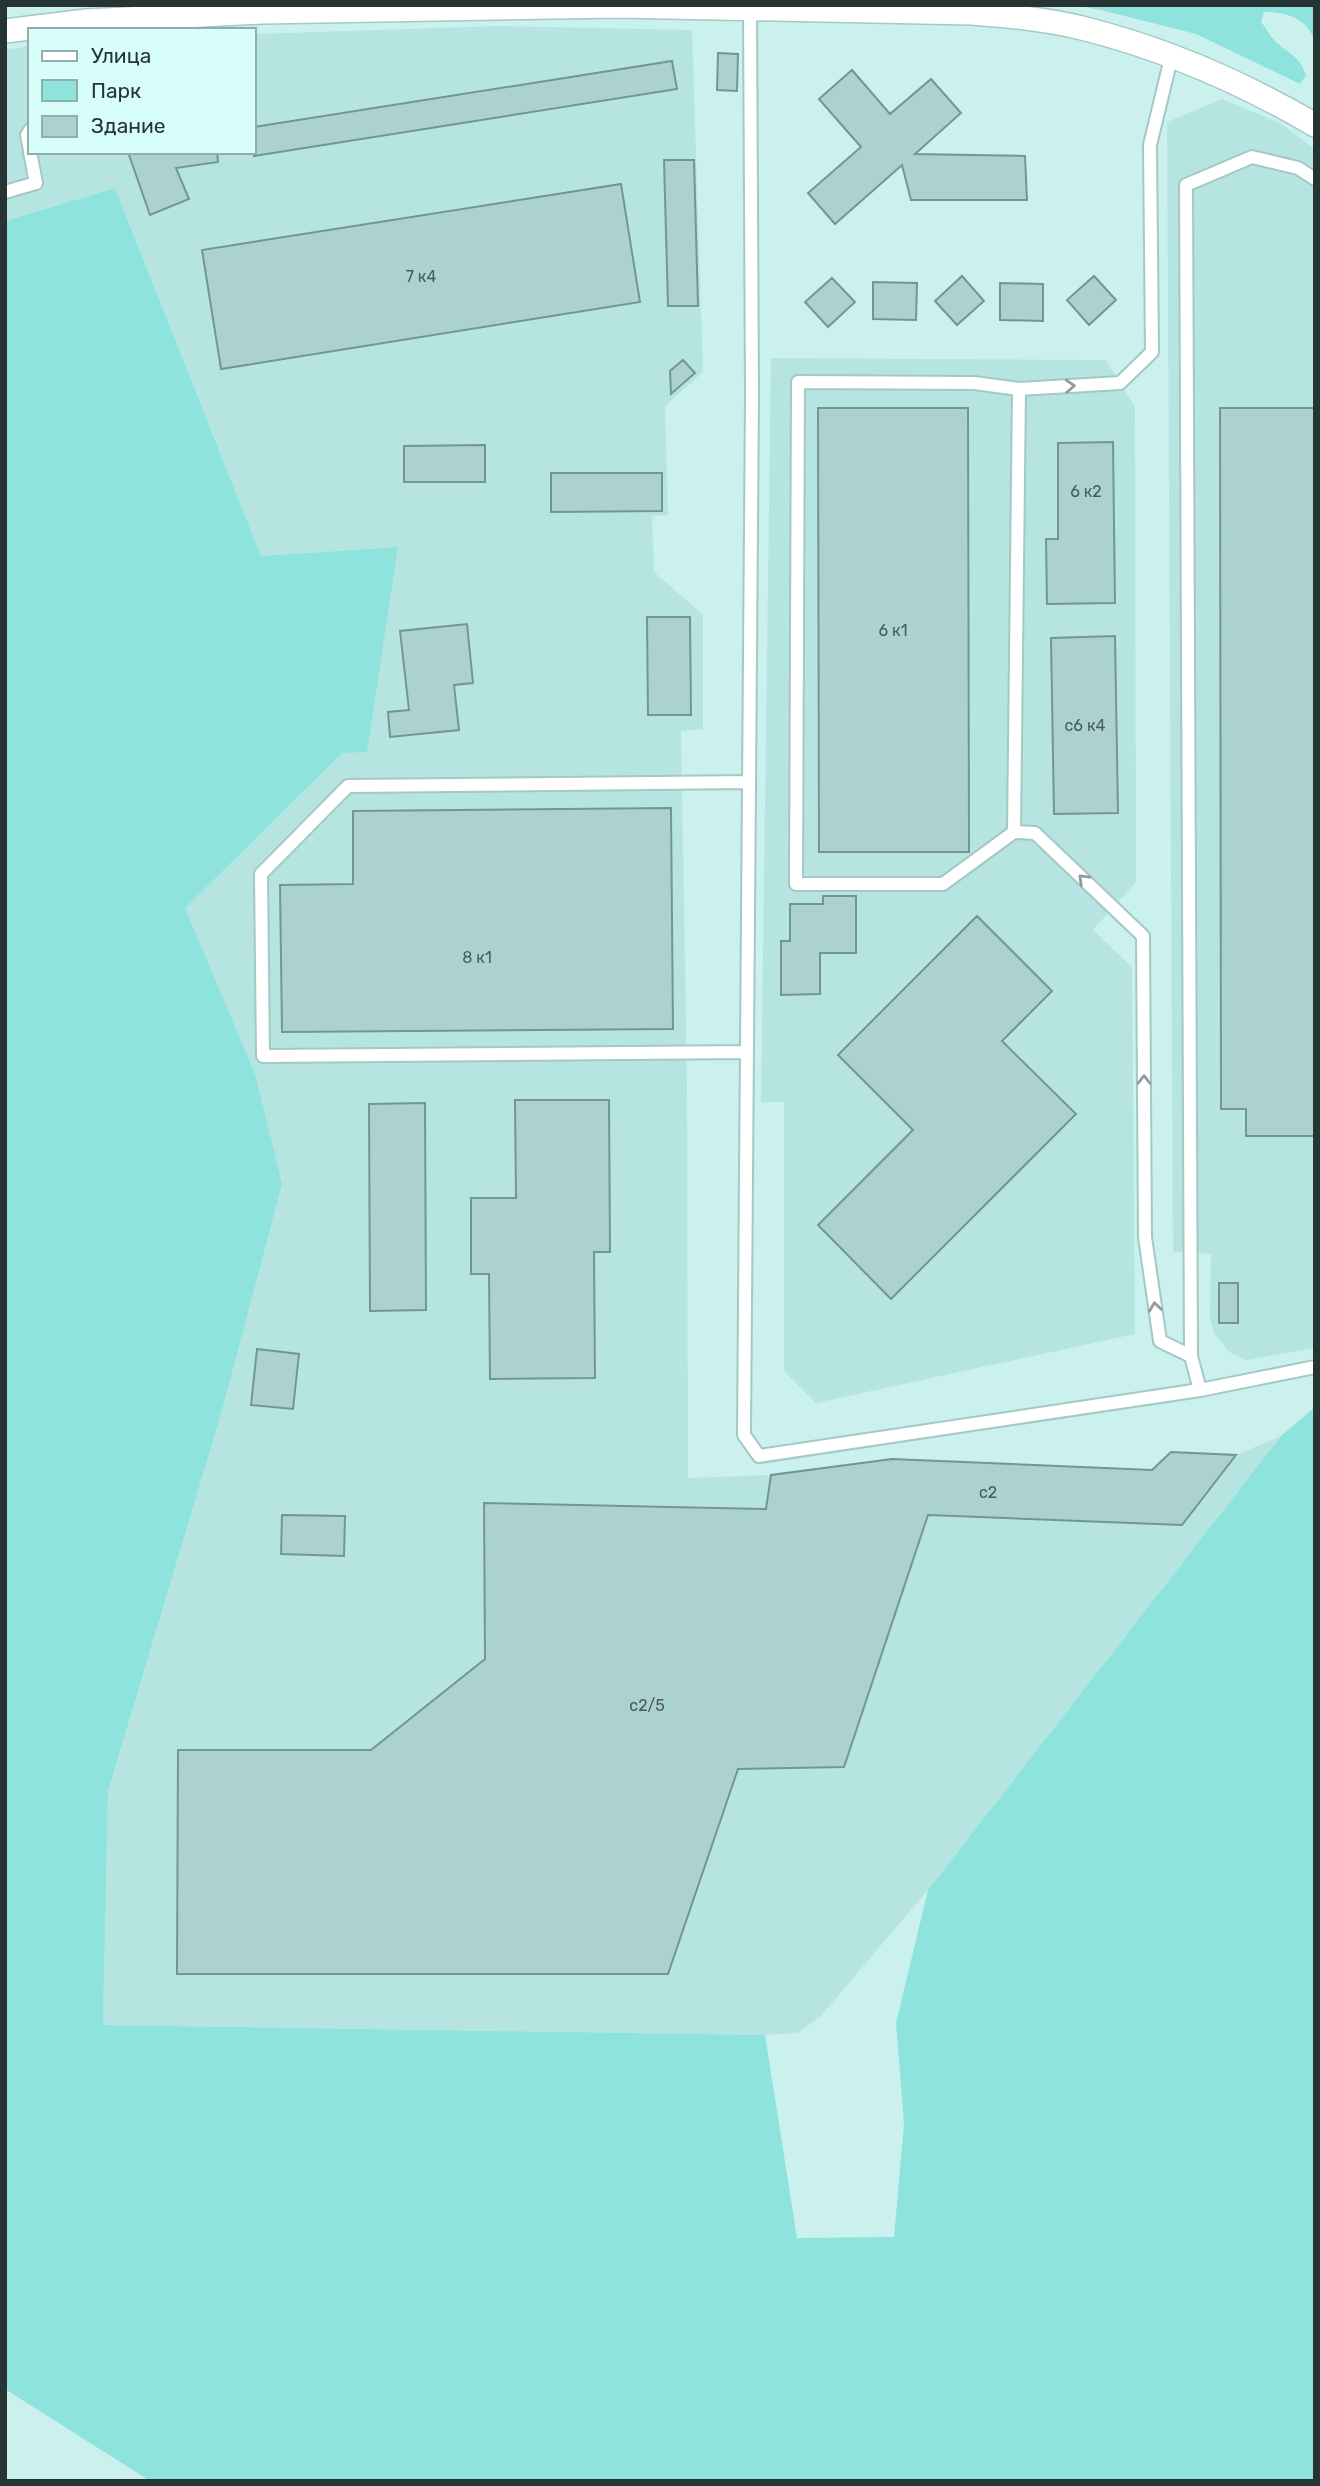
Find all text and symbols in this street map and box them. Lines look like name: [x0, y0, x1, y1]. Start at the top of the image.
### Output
legend: [28, 28, 256, 154]
text: Улица: [91, 43, 151, 68]
text: Парк: [91, 78, 141, 103]
text: Здание: [91, 113, 166, 138]
house number: 7 к4: [406, 267, 436, 286]
one-way arrow: [1064, 379, 1075, 394]
house number: 6 к2: [1070, 482, 1102, 501]
house number: 6 к1: [879, 621, 908, 640]
house number: с6 к4: [1065, 716, 1106, 735]
one-way arrow: [1078, 874, 1091, 887]
house number: 8 к1: [462, 948, 492, 967]
one-way arrow: [1136, 1075, 1152, 1085]
one-way arrow: [1148, 1301, 1163, 1313]
house number: с2: [979, 1483, 997, 1502]
house number: с2/5: [629, 1696, 665, 1715]

